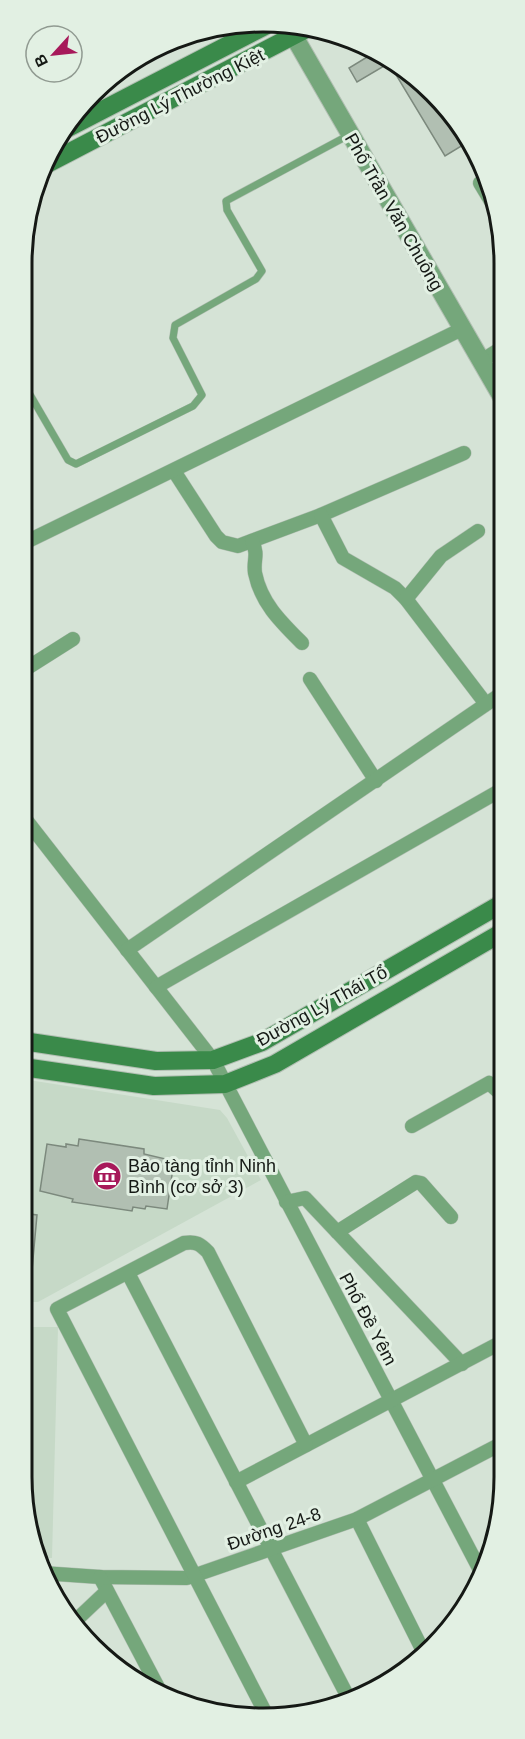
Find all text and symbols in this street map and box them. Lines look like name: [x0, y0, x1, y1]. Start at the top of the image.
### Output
north arrow: [24, 24, 84, 84]
street label: Đường Lý Thường Kiệt: [92, 45, 268, 147]
text: B: [31, 52, 51, 70]
street label: Phố Trần Văn Chuông: [341, 130, 447, 294]
street label: Đường Lý Thái Tổ: [253, 962, 391, 1050]
place label: Bảo tàng tỉnh Ninh Bình (cơ sở 3): [128, 1156, 276, 1197]
museum icon: Bảo tàng tỉnh Ninh Bình (cơ sở 3): [91, 1160, 123, 1192]
street label: Phố Đề Yêm: [335, 1269, 401, 1369]
street label: Đường 24-8: [224, 1504, 324, 1554]

